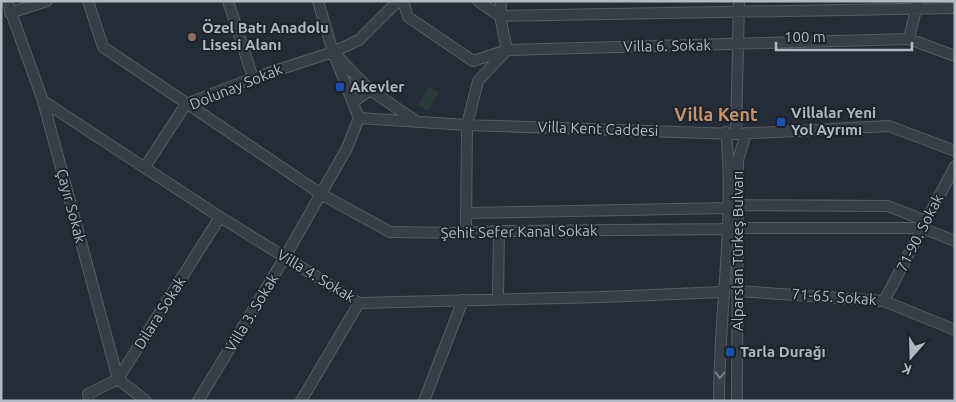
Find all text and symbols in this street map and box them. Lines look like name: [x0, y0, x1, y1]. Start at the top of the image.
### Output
place label: Özel Batı Anadolu Lisesi Alanı: [202, 19, 329, 53]
scale bar: [776, 20, 912, 52]
text: 100 m: [784, 28, 826, 45]
marker: Özel Batı Anadolu Lisesi Alanı: [186, 31, 198, 43]
street label: Villa 6. Sokak: [623, 36, 711, 55]
street label: Dolunay Sokak: [187, 60, 285, 113]
place label: Akevler: [350, 78, 405, 95]
marker: Akevler: [334, 81, 346, 93]
district label: Villa Kent: [674, 104, 758, 124]
place label: Villalar Yeni Yol Ayrımı: [791, 104, 876, 138]
marker: Villalar Yeni Yol Ayrımı: [775, 116, 787, 128]
street label: Villa Kent Caddesi: [537, 118, 659, 139]
street label: Çayır Sokak: [53, 167, 90, 245]
street label: Alparslan Türkeş Bulvarı: [729, 171, 746, 331]
street label: 71-90. Sokak: [893, 191, 947, 274]
street label: Şehit Sefer Kanal Sokak: [440, 222, 598, 241]
street label: Villa 4. Sokak: [274, 246, 359, 306]
street label: Villa 3. Sokak: [222, 270, 282, 355]
street label: Dilara Sokak: [131, 273, 189, 352]
street label: 71-65. Sokak: [791, 285, 877, 308]
north arrow: [886, 332, 936, 382]
place label: Tarla Durağı: [740, 343, 826, 360]
marker: Tarla Durağı: [724, 346, 736, 358]
text: K: [899, 360, 914, 378]
one-way arrow: [714, 371, 725, 379]

